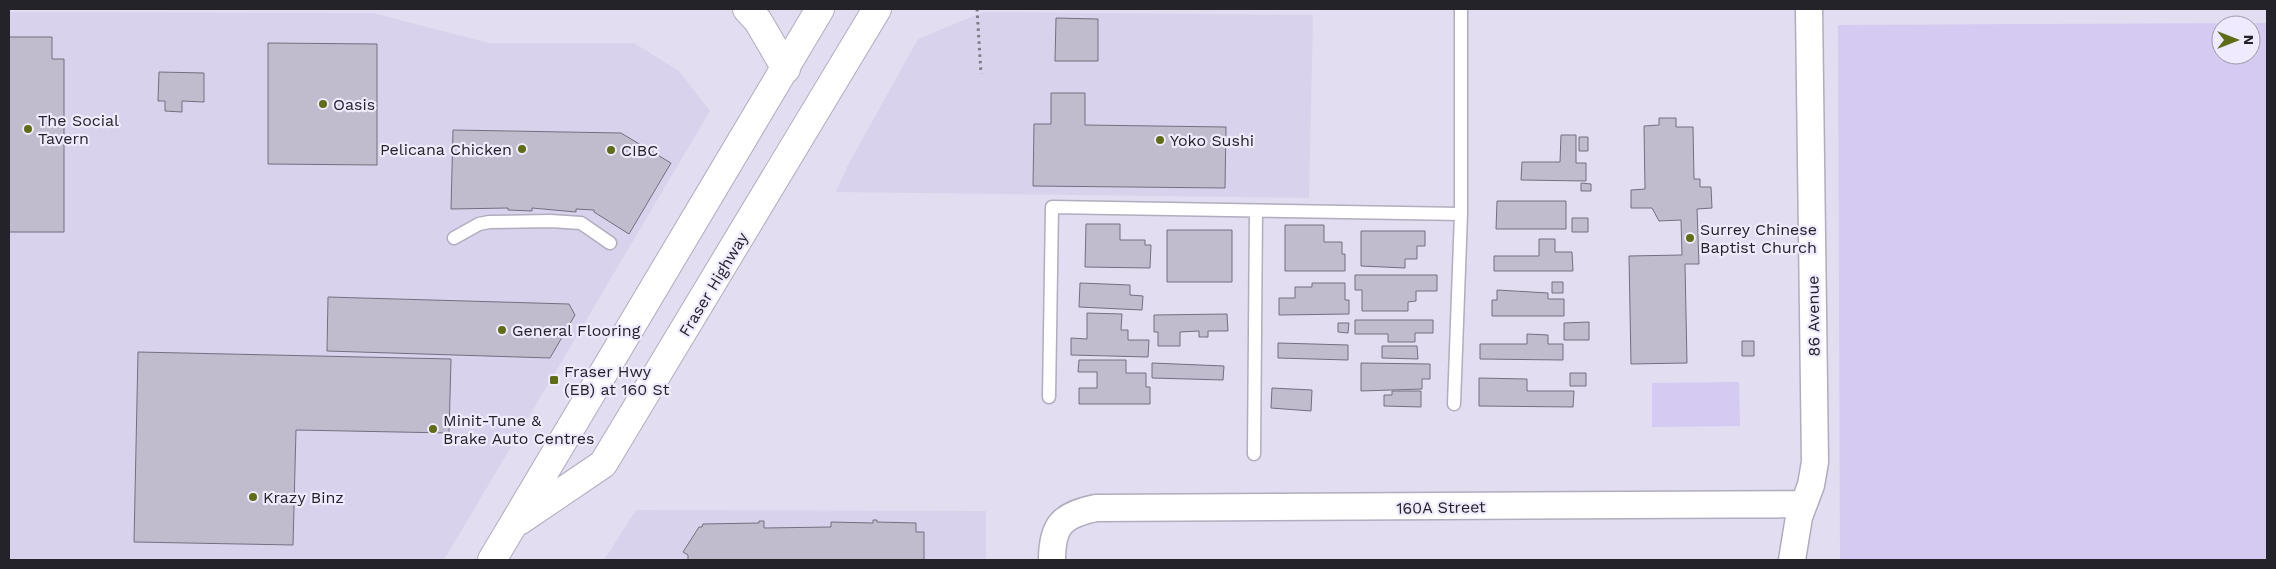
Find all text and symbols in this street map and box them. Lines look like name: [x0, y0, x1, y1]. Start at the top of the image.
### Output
north arrow: [2211, 15, 2261, 65]
text: N: [2241, 35, 2257, 45]
place label: Oasis: [333, 95, 375, 114]
marker: Oasis: [317, 98, 329, 110]
place label: The Social Tavern: [38, 111, 119, 148]
marker: The Social Tavern: [22, 123, 34, 135]
place label: Yoko Sushi: [1170, 131, 1254, 150]
marker: Yoko Sushi: [1154, 134, 1166, 146]
place label: Pelicana Chicken: [380, 140, 512, 159]
place label: CIBC: [621, 141, 658, 160]
marker: Pelicana Chicken: [516, 143, 528, 155]
marker: CIBC: [605, 144, 617, 156]
place label: Surrey Chinese Baptist Church: [1700, 220, 1817, 257]
street label: Fraser Highway: [675, 228, 752, 340]
marker: Surrey Chinese Baptist Church: [1684, 232, 1696, 244]
street label: 86 Avenue: [1803, 275, 1824, 357]
place label: General Flooring: [512, 321, 641, 340]
marker: General Flooring: [496, 324, 508, 336]
place label: Fraser Hwy (EB) at 160 St: [564, 362, 670, 399]
marker: Fraser Hwy (EB) at 160 St: [548, 374, 560, 386]
place label: Minit-Tune & Brake Auto Centres: [443, 411, 594, 448]
marker: Minit-Tune & Brake Auto Centres: [427, 423, 439, 435]
place label: Krazy Binz: [263, 488, 344, 507]
marker: Krazy Binz: [247, 491, 259, 503]
street label: 160A Street: [1396, 497, 1486, 518]

